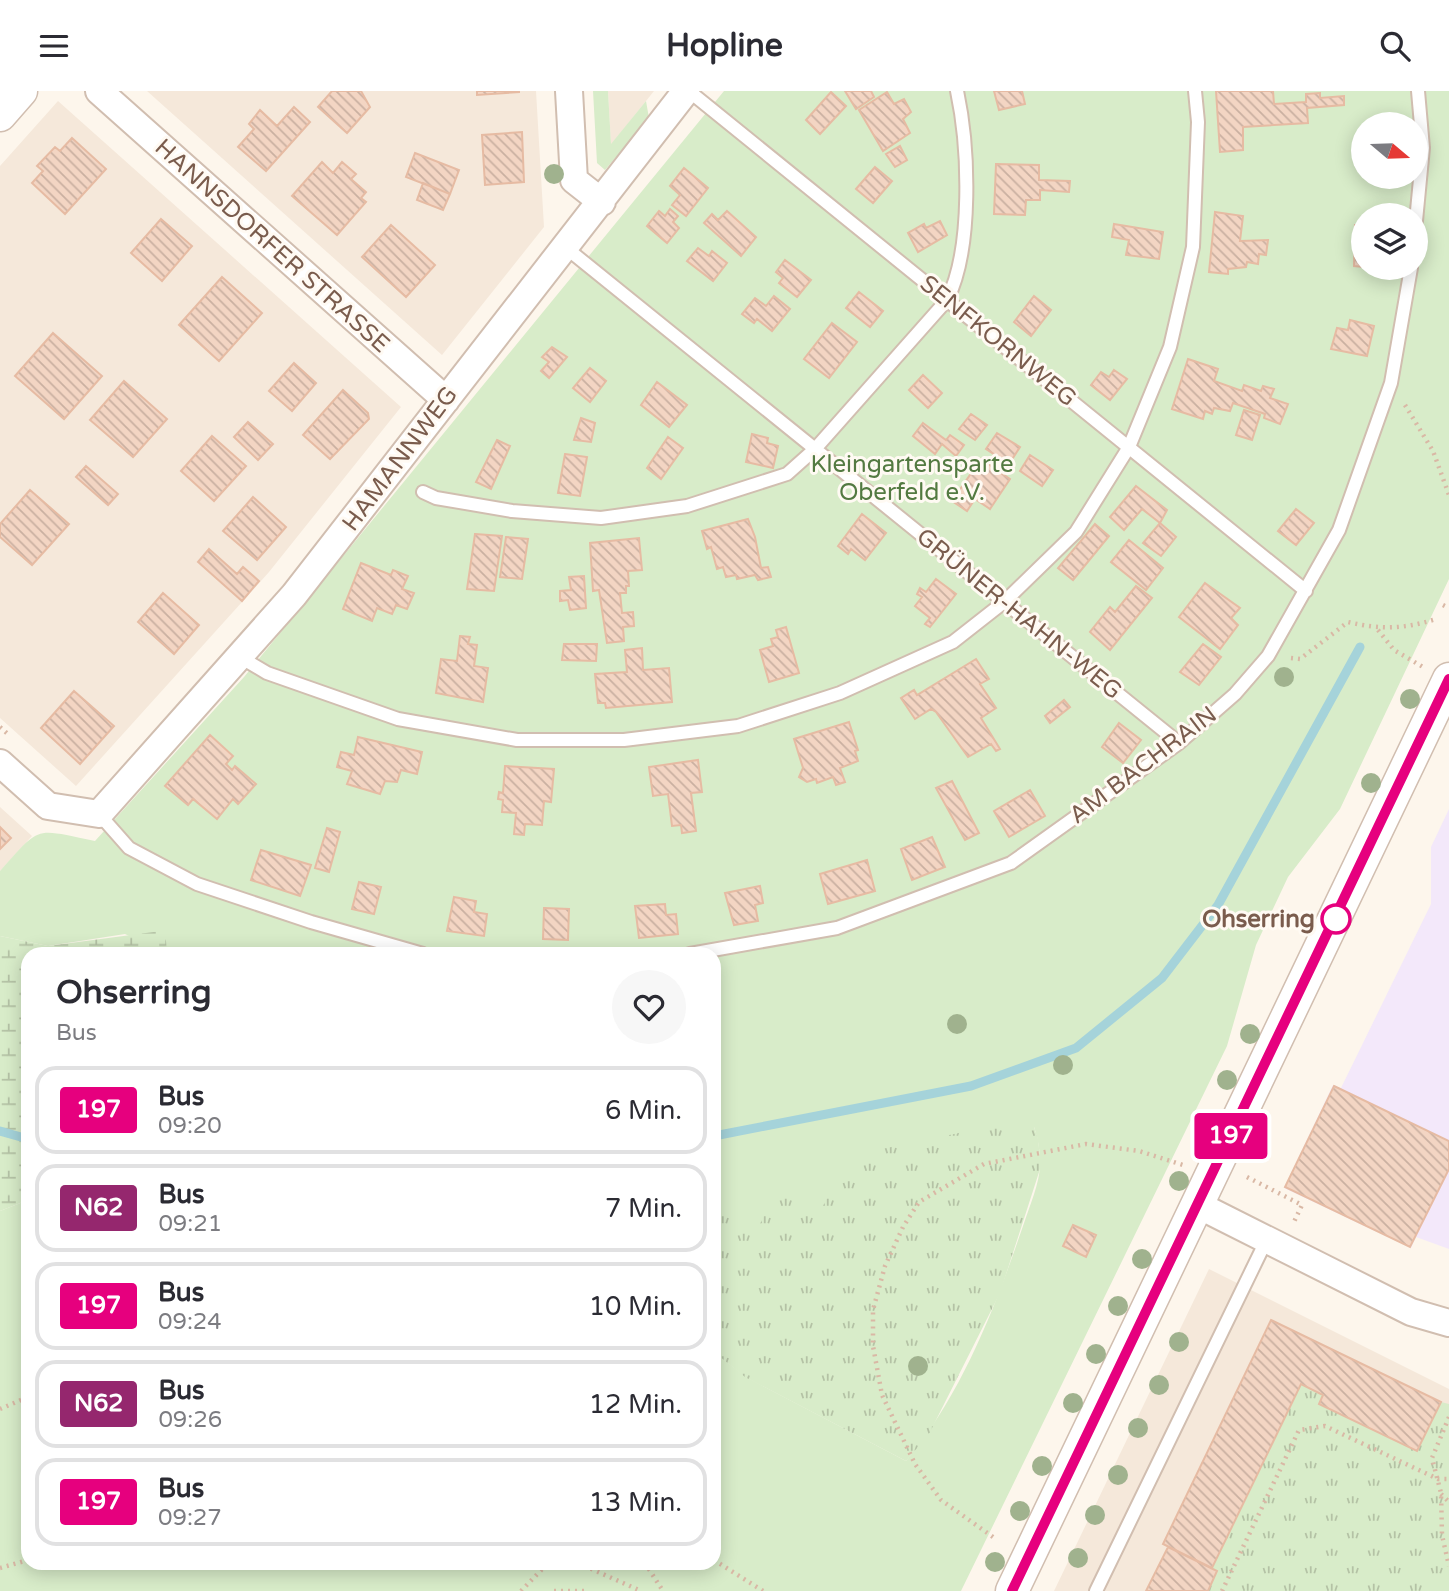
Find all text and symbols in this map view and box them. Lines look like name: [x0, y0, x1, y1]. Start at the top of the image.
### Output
icon: menu: [35, 27, 73, 65]
text: Hopline: [666, 27, 783, 65]
icon: search: [1376, 27, 1414, 65]
north arrow: [1351, 112, 1428, 189]
map controls: [1351, 112, 1428, 280]
street label: HANNSDORFER STRASSE: [149, 133, 395, 359]
button: layers: [1351, 203, 1428, 280]
street label: SENFKORNWEG: [914, 269, 1082, 413]
street label: HAMANNWEG: [336, 381, 464, 537]
park label: Kleingartensparte Oberfeld e.V.: [810, 450, 1014, 507]
street label: GRÜNER-HAHN-WEG: [911, 522, 1127, 706]
street label: AM BACHRAIN: [1063, 700, 1223, 830]
marker: Ohserring: [1321, 904, 1351, 934]
place label: Ohserring: [1202, 905, 1315, 934]
button: heart: [612, 970, 686, 1044]
text: Ohserring: [56, 973, 212, 1012]
text: Bus: [56, 1019, 97, 1047]
text: Bus: [158, 1081, 204, 1112]
text: 197: [76, 1095, 121, 1124]
text: 6 Min.: [605, 1095, 682, 1126]
text: 09:20: [158, 1112, 222, 1140]
line badge: 197: [1191, 1113, 1271, 1159]
text: 197: [1208, 1121, 1254, 1150]
text: Bus: [158, 1179, 205, 1210]
text: N62: [74, 1193, 123, 1222]
text: 7 Min.: [605, 1193, 682, 1224]
text: 09:21: [158, 1210, 222, 1238]
text: Bus: [158, 1277, 204, 1308]
text: 197: [76, 1291, 121, 1320]
text: 10 Min.: [589, 1291, 682, 1322]
text: 09:24: [158, 1308, 222, 1336]
text: Bus: [158, 1375, 205, 1406]
text: N62: [74, 1389, 123, 1418]
text: 12 Min.: [589, 1389, 682, 1420]
text: 09:26: [158, 1406, 222, 1434]
text: Bus: [158, 1473, 204, 1504]
text: 197: [76, 1487, 121, 1516]
text: 13 Min.: [589, 1487, 682, 1518]
text: 09:27: [158, 1504, 222, 1532]

